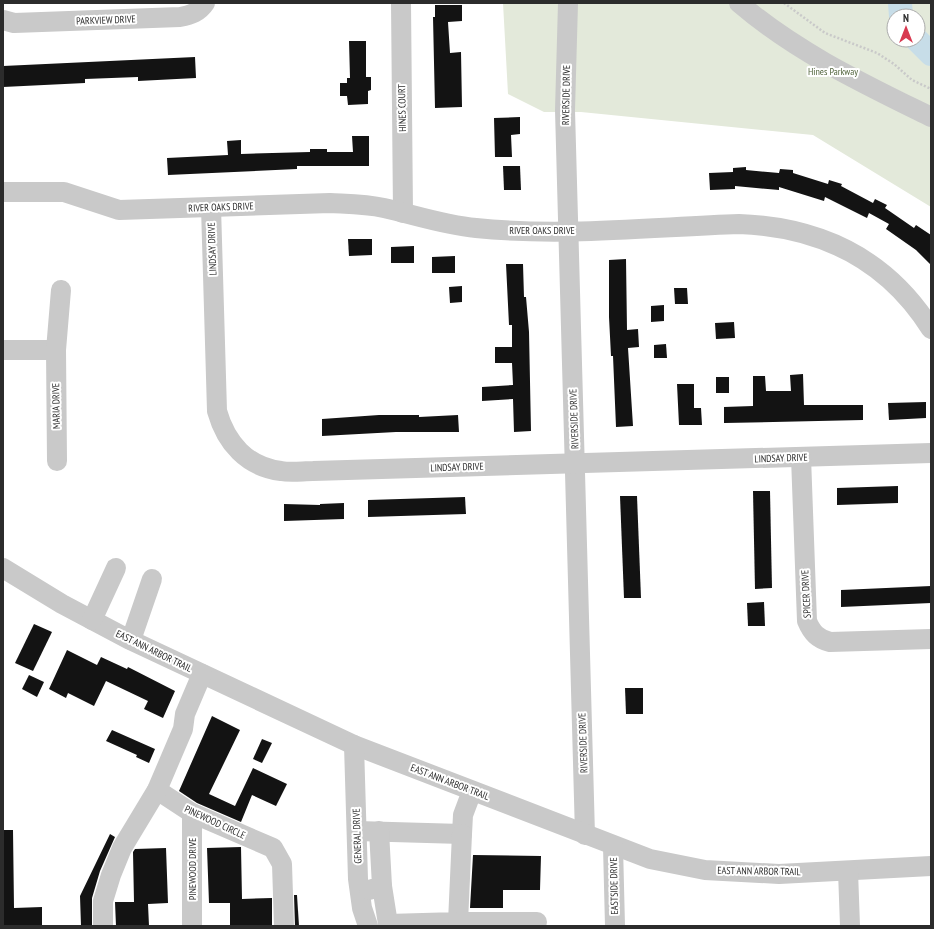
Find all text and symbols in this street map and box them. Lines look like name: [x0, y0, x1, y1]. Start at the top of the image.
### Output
north arrow: [886, 8, 926, 48]
text: N: [903, 11, 909, 25]
street label: PARKVIEW DRIVE: [76, 12, 136, 28]
street label: RIVERSIDE DRIVE: [559, 65, 573, 125]
park label: Hines Parkway: [808, 65, 858, 78]
street label: HINES COURT: [395, 84, 409, 132]
street label: RIVER OAKS DRIVE: [188, 199, 254, 215]
street label: LINDSAY DRIVE: [205, 222, 219, 276]
street label: RIVER OAKS DRIVE: [509, 224, 575, 237]
street label: MARIA DRIVE: [49, 383, 63, 429]
street label: RIVERSIDE DRIVE: [566, 389, 582, 449]
street label: LINDSAY DRIVE: [754, 451, 808, 465]
street label: LINDSAY DRIVE: [430, 460, 484, 474]
street label: SPICER DRIVE: [798, 570, 814, 618]
street label: EAST ANN ARBOR TRAIL: [114, 627, 195, 675]
street label: RIVERSIDE DRIVE: [575, 713, 591, 773]
street label: EAST ANN ARBOR TRAIL: [409, 761, 492, 803]
street label: PINEWOOD CIRCLE: [182, 802, 248, 842]
street label: GENERAL DRIVE: [350, 808, 364, 864]
street label: PINEWOOD DRIVE: [186, 838, 199, 900]
street label: EASTSIDE DRIVE: [607, 857, 621, 915]
street label: EAST ANN ARBOR TRAIL: [717, 864, 802, 878]

